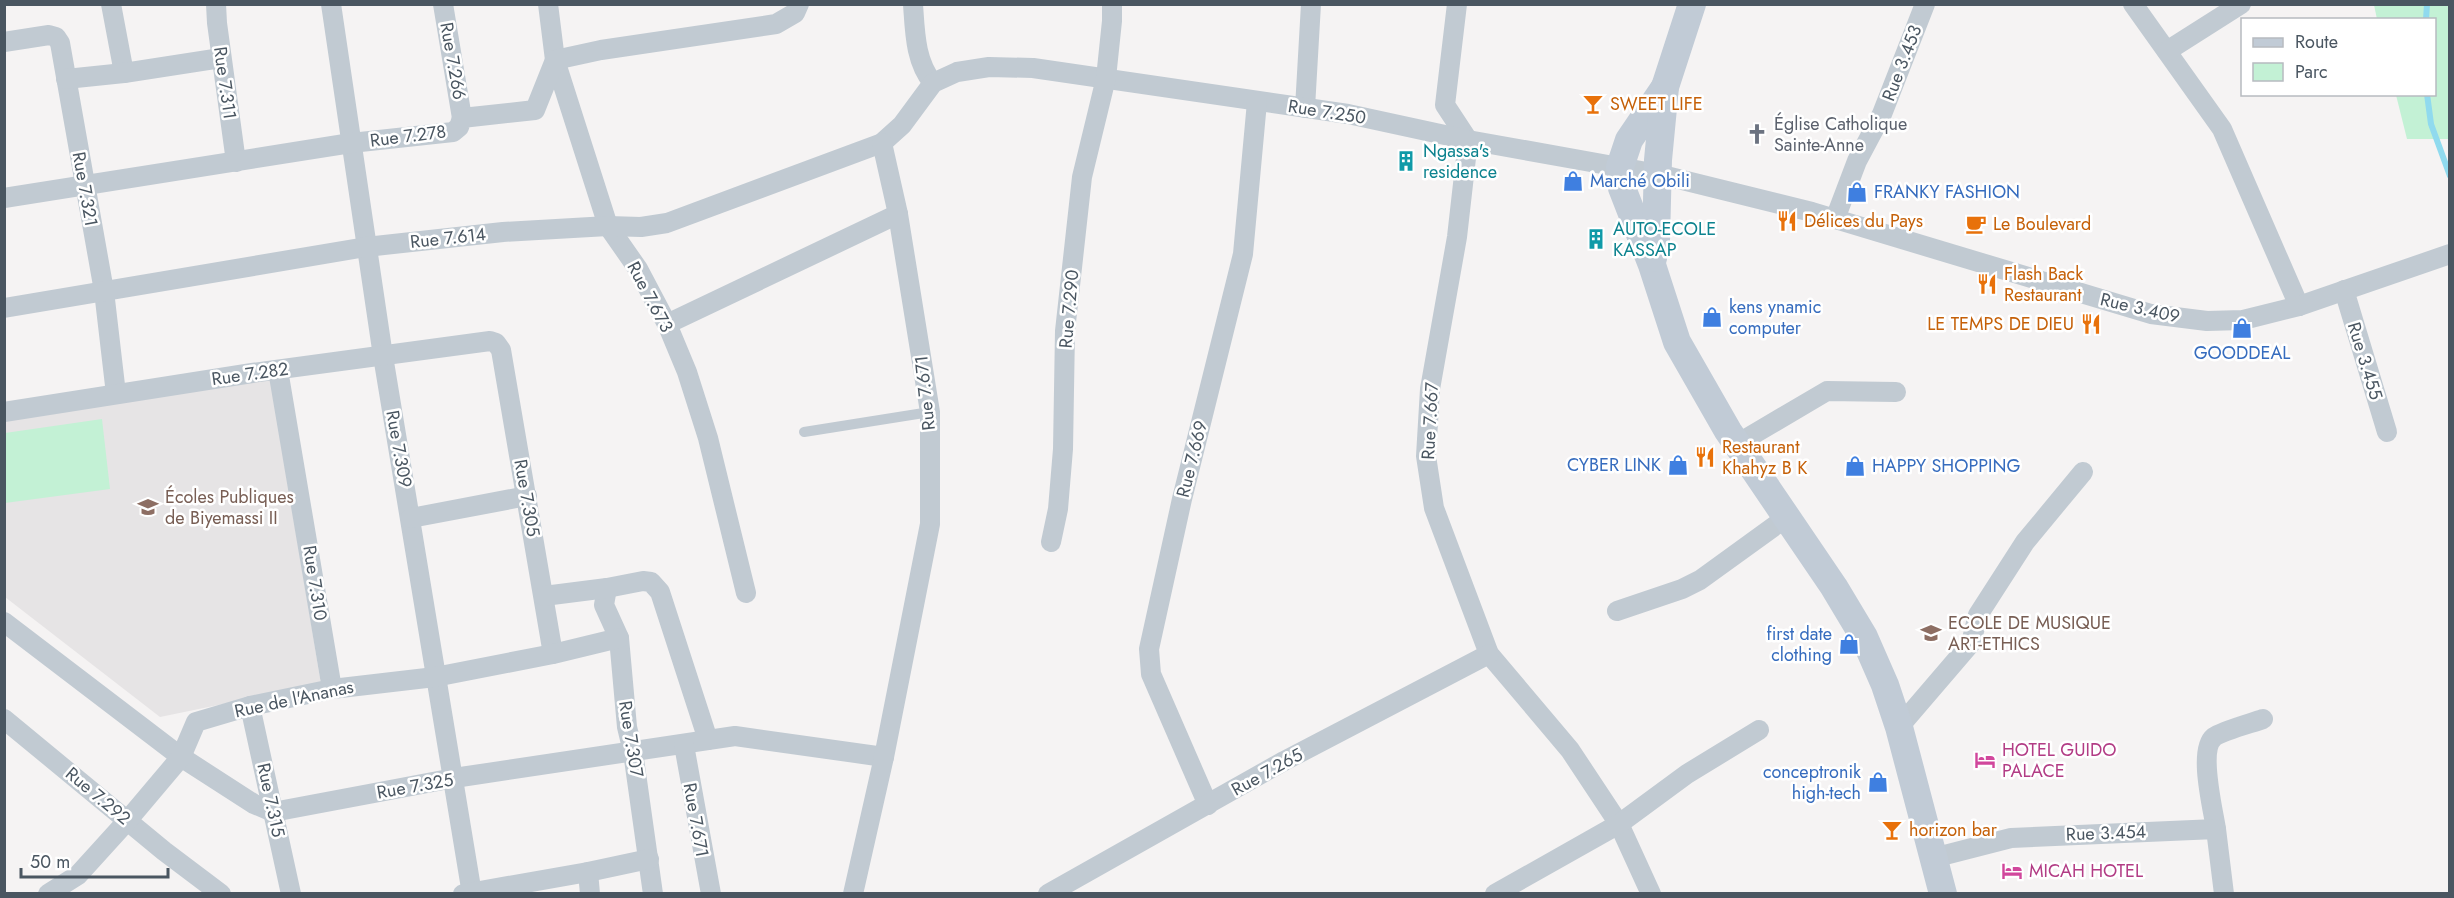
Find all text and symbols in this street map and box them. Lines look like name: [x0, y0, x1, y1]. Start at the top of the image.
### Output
legend: [2241, 18, 2436, 96]
street label: Rue 7.266: [433, 20, 473, 102]
street label: Rue 3.453: [1876, 21, 1928, 105]
text: Route: [2295, 29, 2338, 55]
street label: Rue 7.311: [207, 45, 243, 121]
text: Parc: [2295, 59, 2328, 85]
place label: SWEET LIFE: [1610, 91, 1703, 117]
bar icon: SWEET LIFE: [1581, 92, 1605, 116]
street label: Rue 7.250: [1286, 93, 1368, 131]
place label: Église Catholique Sainte-Anne: [1774, 111, 1907, 158]
street label: Rue 7.278: [368, 118, 448, 154]
church icon: Église Catholique Sainte-Anne: [1745, 122, 1769, 146]
place label: Ngassa's residence: [1423, 138, 1497, 185]
building icon: Ngassa's residence: [1394, 149, 1418, 173]
street label: Rue 7.321: [66, 150, 104, 228]
place label: Marché Obili: [1590, 168, 1690, 194]
shop icon: Marché Obili: [1561, 169, 1585, 193]
place label: FRANKY FASHION: [1874, 179, 2020, 205]
shop icon: FRANKY FASHION: [1845, 180, 1869, 204]
place label: Délices du Pays: [1804, 208, 1923, 234]
restaurant icon: Délices du Pays: [1775, 209, 1799, 233]
place label: Le Boulevard: [1993, 211, 2091, 237]
cafe icon: Le Boulevard: [1964, 212, 1988, 236]
place label: AUTO-ECOLE KASSAP: [1613, 216, 1716, 263]
street label: Rue 7.614: [409, 221, 487, 255]
building icon: AUTO-ECOLE KASSAP: [1584, 227, 1608, 251]
street label: Rue 7.673: [620, 257, 680, 337]
place label: Flash Back Restaurant: [2004, 261, 2083, 308]
street label: Rue 7.290: [1053, 268, 1085, 349]
restaurant icon: Flash Back Restaurant: [1975, 272, 1999, 296]
street label: Rue 3.409: [2098, 286, 2182, 330]
place label: kens ynamic computer: [1729, 294, 1821, 341]
shop icon: kens ynamic computer: [1700, 305, 1724, 329]
place label: LE TEMPS DE DIEU: [1927, 311, 2074, 337]
restaurant icon: LE TEMPS DE DIEU: [2079, 312, 2103, 336]
shop icon: GOODDEAL: [2230, 316, 2254, 340]
street label: Rue 3.455: [2341, 319, 2389, 403]
place label: GOODDEAL: [2194, 340, 2290, 366]
street label: Rue 7.671: [908, 354, 942, 432]
street label: Rue 7.282: [210, 356, 290, 392]
street label: Rue 7.667: [1415, 381, 1445, 460]
street label: Rue 7.309: [379, 408, 419, 490]
street label: Rue 7.669: [1170, 418, 1214, 500]
place label: Restaurant Khahyz B K: [1722, 434, 1808, 481]
restaurant icon: Restaurant Khahyz B K: [1693, 445, 1717, 469]
place label: CYBER LINK: [1567, 452, 1662, 478]
shop icon: CYBER LINK: [1666, 453, 1690, 477]
place label: HAPPY SHOPPING: [1872, 453, 2020, 479]
shop icon: HAPPY SHOPPING: [1843, 454, 1867, 478]
street label: Rue 7.305: [507, 457, 547, 539]
place label: Écoles Publiques de Biyemassi II: [165, 484, 294, 531]
school or university icon: Écoles Publiques de Biyemassi II: [136, 495, 160, 519]
street label: Rue 7.310: [296, 543, 334, 623]
place label: ECOLE DE MUSIQUE ART-ETHICS: [1948, 610, 2111, 657]
place label: first date clothing: [1767, 621, 1832, 668]
school or university icon: ECOLE DE MUSIQUE ART-ETHICS: [1919, 621, 1943, 645]
shop icon: first date clothing: [1837, 632, 1861, 656]
street label: Rue de l'Ananas: [232, 674, 356, 724]
street label: Rue 7.307: [612, 699, 650, 780]
place label: HOTEL GUIDO PALACE: [2002, 737, 2116, 784]
street label: Rue 7.265: [1227, 742, 1307, 802]
hotel icon: HOTEL GUIDO PALACE: [1973, 748, 1997, 772]
place label: conceptronik high-tech: [1763, 759, 1861, 806]
street label: Rue 7.315: [250, 760, 292, 840]
street label: Rue 7.292: [60, 761, 136, 831]
street label: Rue 7.325: [375, 766, 455, 806]
shop icon: conceptronik high-tech: [1866, 770, 1890, 794]
street label: Rue 7.671: [677, 781, 715, 859]
place label: horizon bar: [1909, 817, 1998, 843]
bar icon: horizon bar: [1880, 818, 1904, 842]
street label: Rue 3.454: [2065, 819, 2147, 847]
scale bar: [21, 841, 168, 879]
text: 50 m: [30, 849, 70, 875]
place label: MICAH HOTEL: [2029, 858, 2143, 884]
hotel icon: MICAH HOTEL: [2000, 859, 2024, 883]

